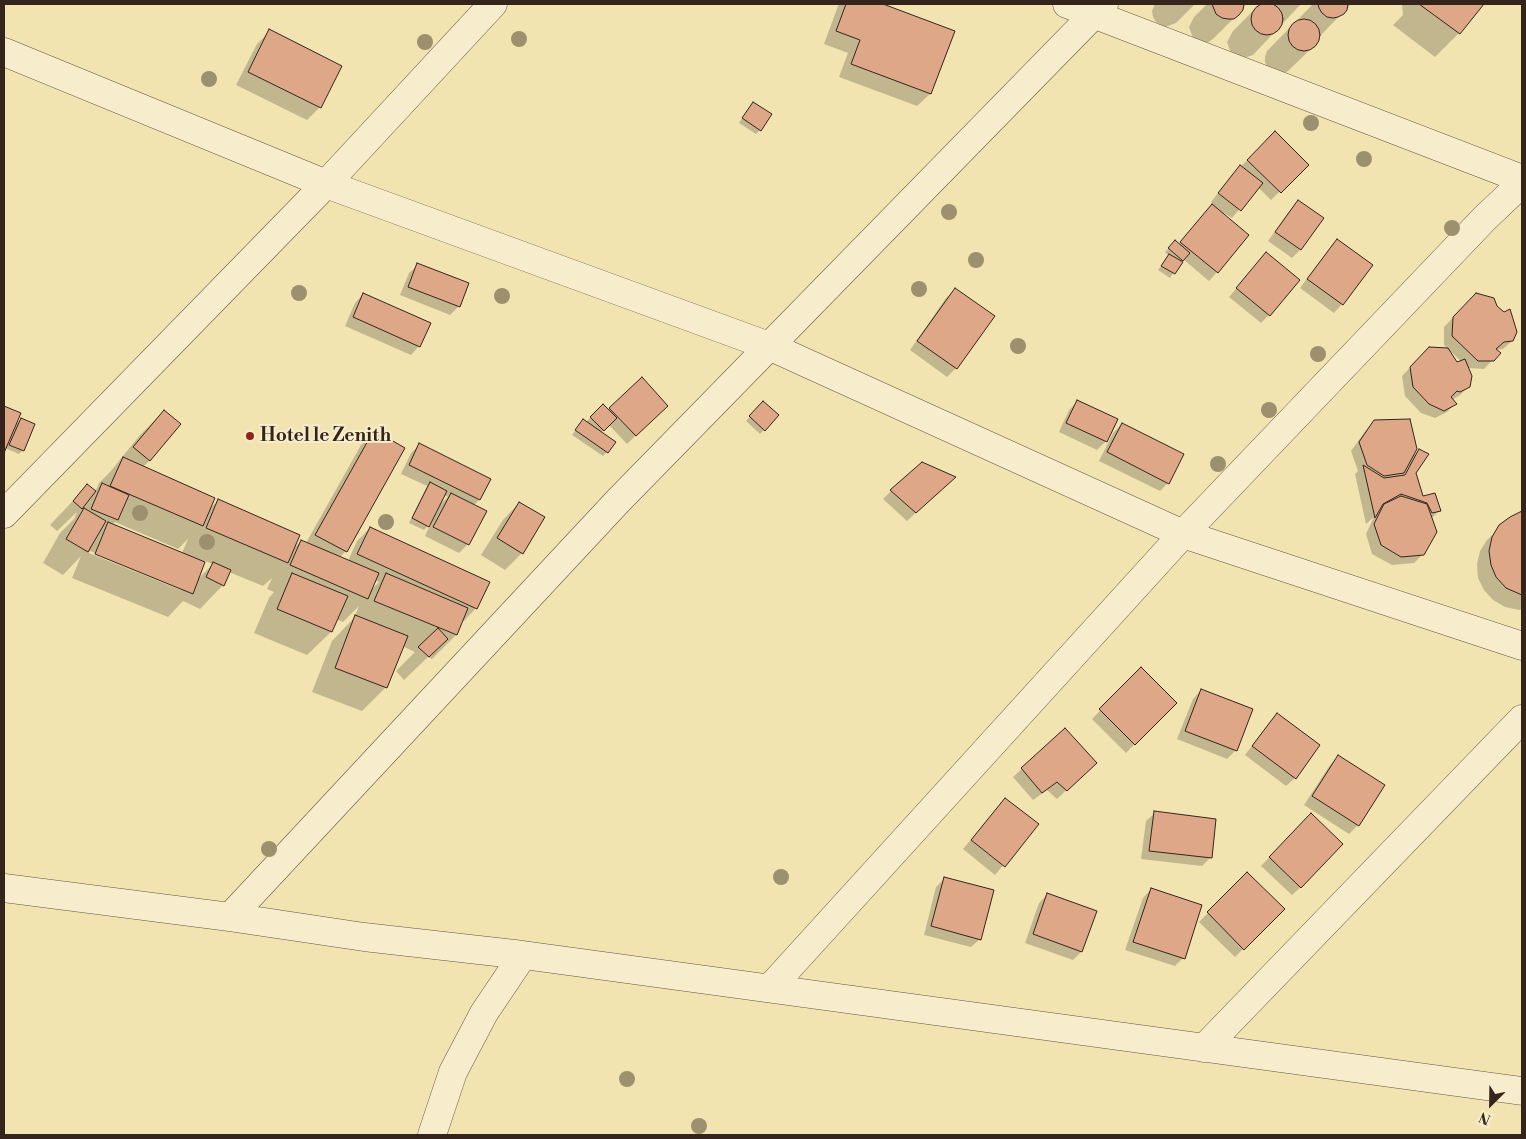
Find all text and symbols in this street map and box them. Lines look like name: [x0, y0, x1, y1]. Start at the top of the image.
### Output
place label: Hotel le Zenith: [260, 425, 391, 447]
marker: Hotel le Zenith: [244, 430, 256, 442]
north arrow: [1466, 1079, 1516, 1129]
text: N: [1477, 1107, 1494, 1128]

